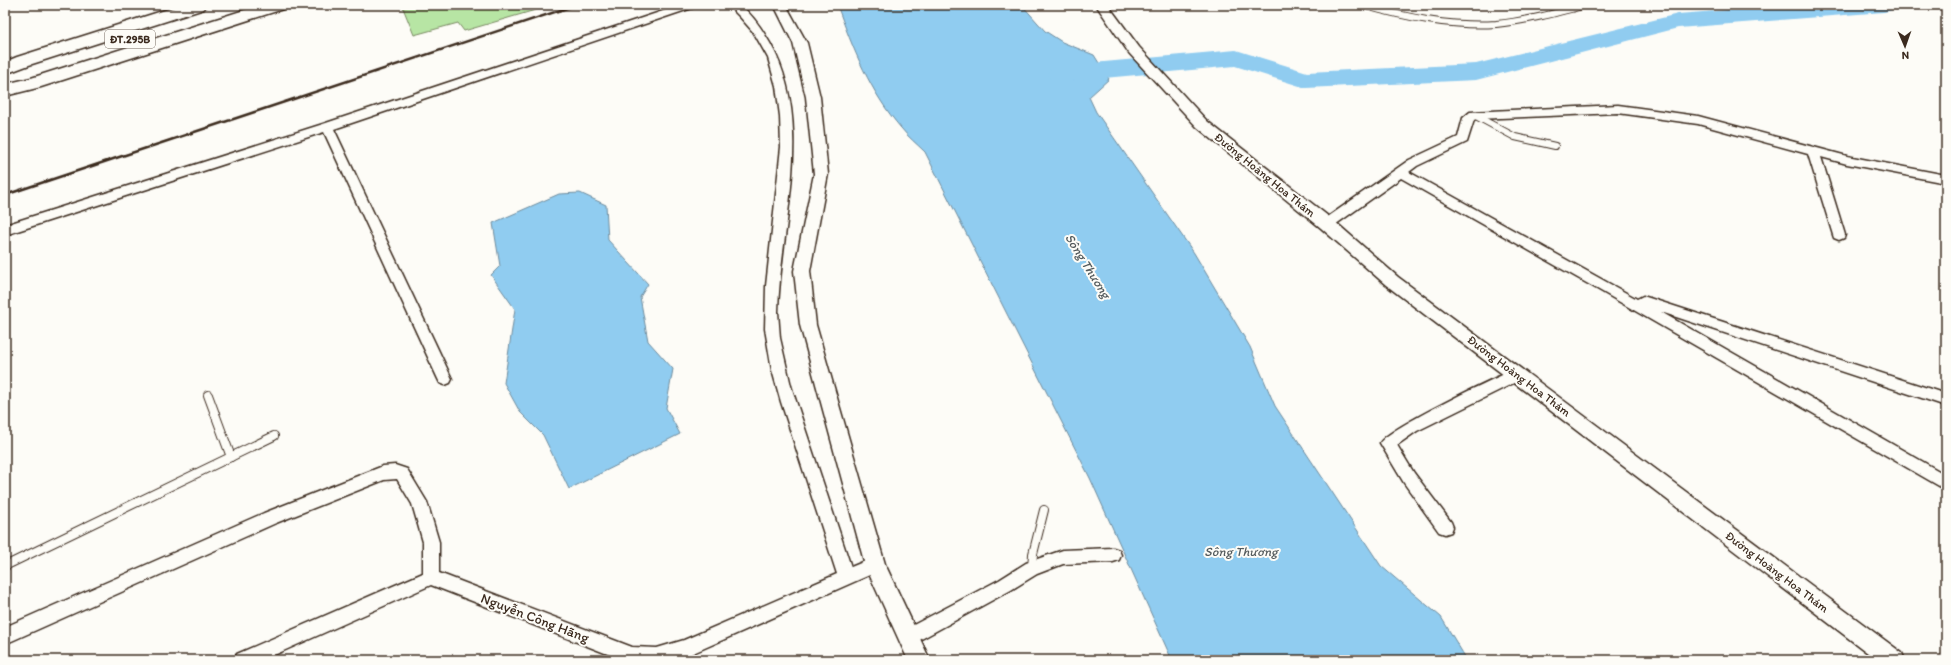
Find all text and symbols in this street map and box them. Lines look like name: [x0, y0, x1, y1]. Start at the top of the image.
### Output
north arrow: [1885, 26, 1925, 66]
road number: ĐT.295B: [105, 30, 155, 48]
text: N: [1901, 49, 1909, 62]
street label: Đường Hoàng Hoa Thám: [1212, 130, 1319, 220]
water label: Sông Thương: [1062, 231, 1115, 302]
street label: Đường Hoàng Hoa Thám: [1465, 333, 1574, 420]
street label: Đường Hoàng Hoa Thám: [1723, 529, 1832, 616]
water label: Sông Thương: [1204, 544, 1279, 559]
street label: Nguyễn Công Hãng: [478, 590, 592, 647]

